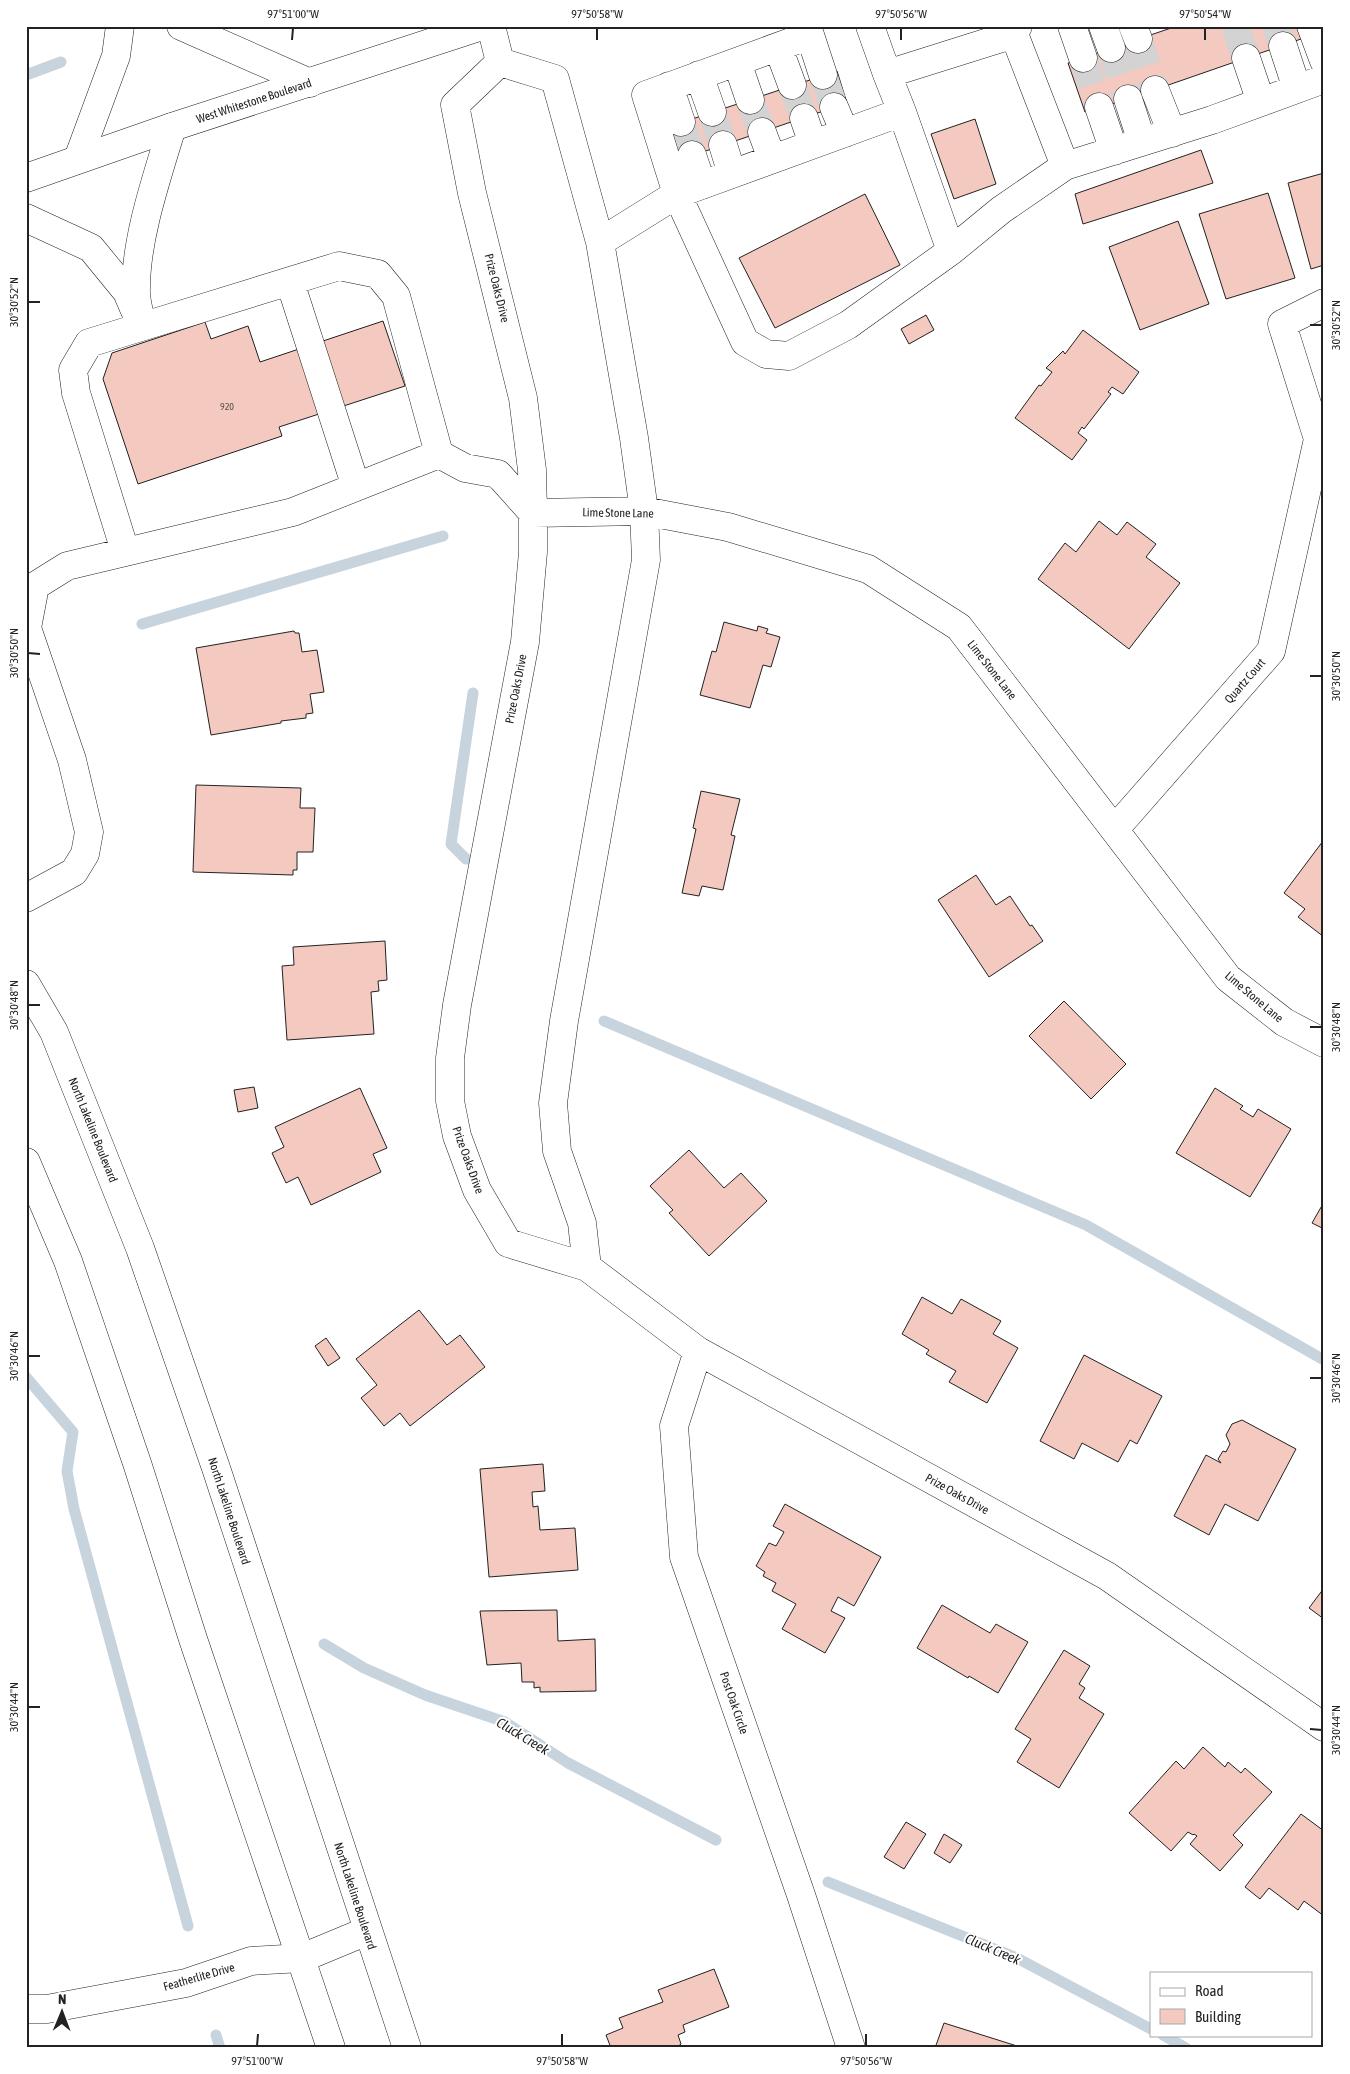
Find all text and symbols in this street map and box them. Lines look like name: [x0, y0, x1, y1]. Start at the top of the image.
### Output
text: 97°51'00"W: [267, 7, 319, 21]
text: 97°50'58"W: [571, 7, 623, 21]
text: 97°50'56"W: [875, 7, 927, 21]
text: 97°50'54"W: [1179, 7, 1231, 21]
street label: West Whitestone Boulevard: [195, 76, 313, 126]
street label: Prize Oaks Drive: [482, 252, 512, 324]
text: 30°30'52"N: [7, 277, 21, 327]
text: 30°30'52"N: [1329, 300, 1343, 350]
house number: 920: [220, 401, 234, 412]
street label: Lime Stone Lane: [582, 505, 654, 521]
text: 30°30'50"N: [7, 628, 21, 678]
street label: Lime Stone Lane: [964, 637, 1020, 703]
text: 30°30'50"N: [1329, 651, 1343, 701]
street label: Prize Oaks Drive: [502, 653, 530, 725]
street label: Quartz Court: [1222, 655, 1269, 706]
street label: Lime Stone Lane: [1222, 969, 1286, 1025]
text: 30°30'48"N: [7, 980, 21, 1030]
text: 30°30'48"N: [1329, 1002, 1343, 1052]
street label: North Lakeline Boulevard: [66, 1076, 120, 1184]
street label: Prize Oaks Drive: [449, 1124, 487, 1196]
text: 30°30'46"N: [7, 1331, 21, 1381]
text: 30°30'46"N: [1329, 1353, 1343, 1403]
street label: North Lakeline Boulevard: [205, 1456, 253, 1566]
street label: Prize Oaks Drive: [923, 1471, 991, 1517]
street label: Post Oak Circle: [717, 1670, 751, 1736]
text: 30°30'44"N: [7, 1682, 21, 1732]
text: 30°30'44"N: [1329, 1705, 1343, 1755]
water label: Cluck Creek: [494, 1714, 553, 1758]
street label: North Lakeline Boulevard: [331, 1841, 379, 1951]
water label: Cluck Creek: [963, 1930, 1024, 1968]
street label: Featherlite Drive: [162, 1960, 236, 1994]
legend: [1150, 1972, 1312, 2036]
text: Road: [1195, 1982, 1224, 1999]
north arrow: [38, 1986, 88, 2036]
text: N: [58, 1991, 66, 2007]
text: Building: [1195, 2008, 1241, 2025]
text: 97°51'00"W: [231, 2054, 283, 2068]
text: 97°50'58"W: [536, 2054, 588, 2068]
text: 97°50'56"W: [840, 2054, 892, 2068]

